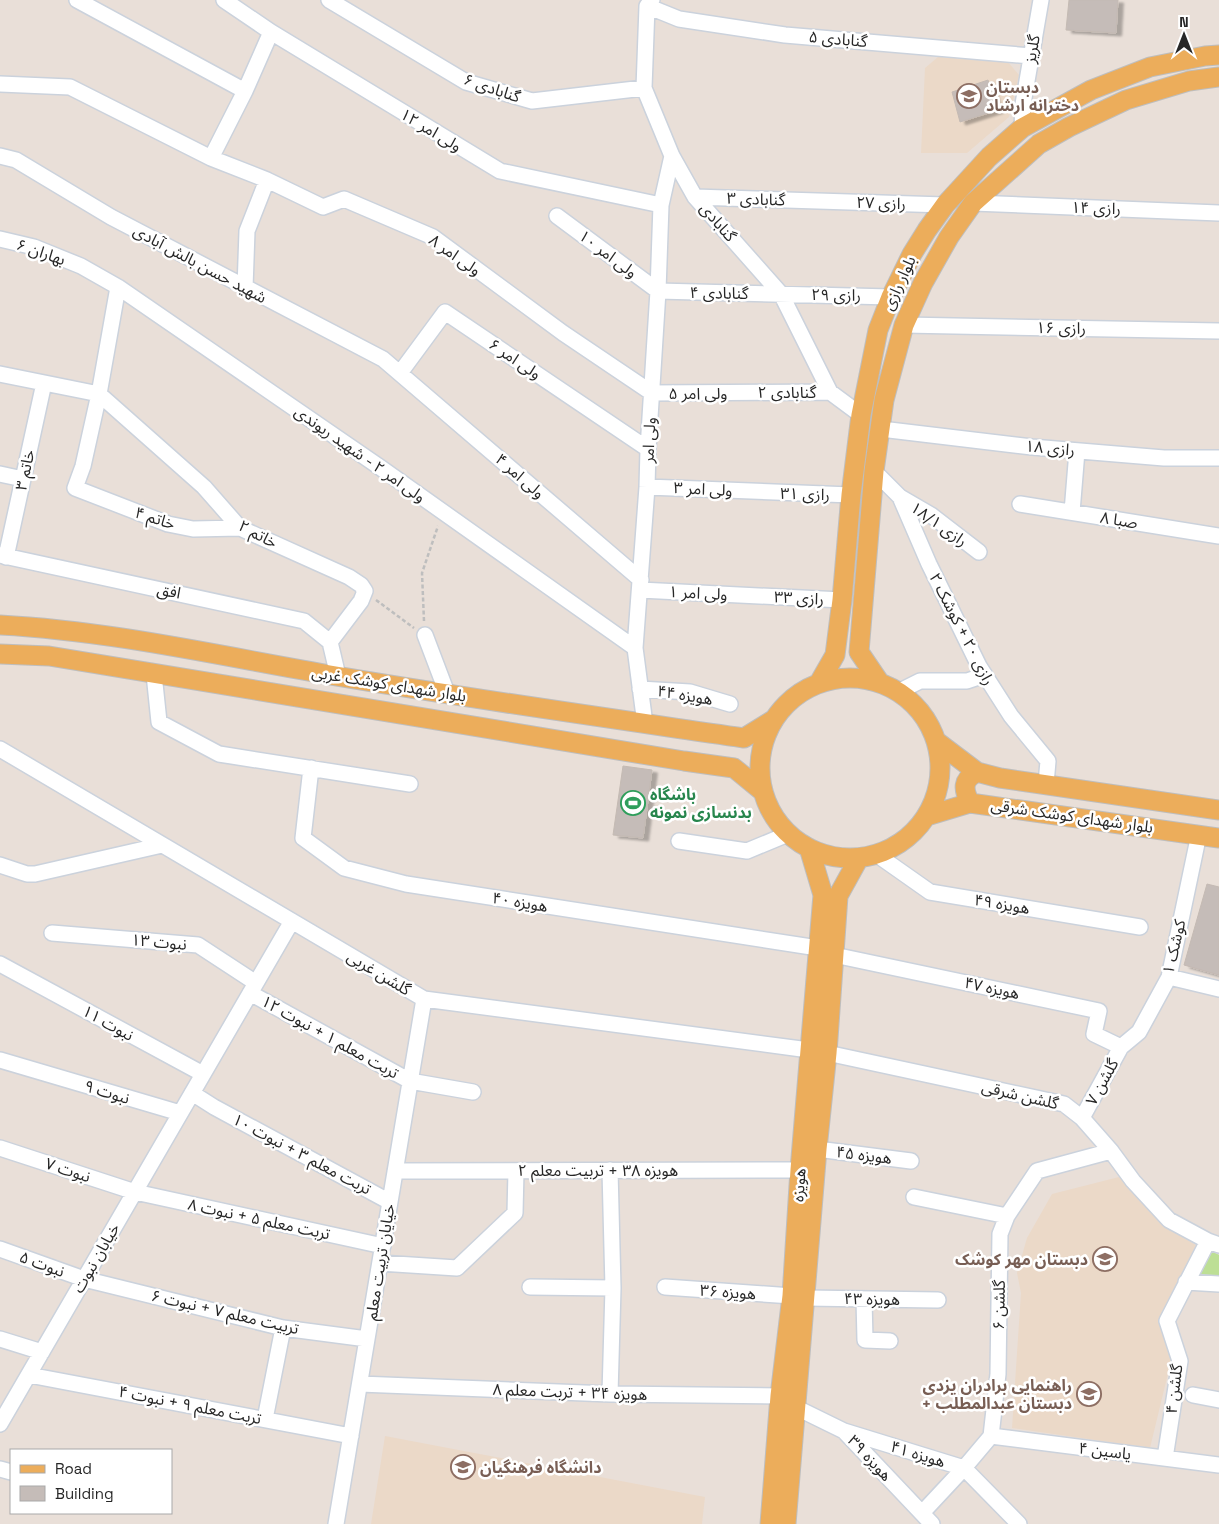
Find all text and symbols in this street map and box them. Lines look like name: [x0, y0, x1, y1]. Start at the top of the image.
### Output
north arrow: [1159, 10, 1209, 60]
text: N: [1179, 13, 1189, 31]
street label: گنابادی ۵: [808, 26, 869, 52]
street label: گلریز: [1019, 33, 1045, 66]
street label: گنابادی ۶: [461, 69, 524, 108]
place label: دبستان دخترانه ارشاد: [986, 77, 1079, 116]
school or university icon: دبستان دخترانه ارشاد: [956, 83, 982, 109]
street label: ولی امر ۱۲: [396, 103, 466, 157]
street label: گنابادی ۳: [726, 187, 786, 211]
street label: رازی ۲۷: [856, 192, 906, 214]
street label: رازی ۱۴: [1071, 197, 1121, 219]
street label: گنابادی: [695, 198, 741, 246]
street label: شهید حسن بالش آبادی: [130, 220, 270, 308]
street label: ولی امر ۱۰: [574, 225, 642, 283]
street label: ولی امر ۸: [425, 229, 485, 281]
street label: بهاران ۶: [14, 234, 68, 270]
street label: بلوار رازی: [877, 252, 921, 314]
street label: گنابادی ۴: [689, 282, 749, 304]
street label: رازی ۲۹: [811, 284, 861, 306]
street label: رازی ۱۶: [1036, 317, 1086, 339]
street label: ولی امر ۶: [485, 334, 545, 384]
street label: گنابادی ۲: [758, 382, 817, 403]
street label: ولی امر ۵: [668, 383, 728, 404]
street label: ولی امر ۲ - شهید ریوندی: [290, 401, 430, 507]
street label: ولی امر: [637, 417, 661, 464]
street label: رازی ۱۸: [1024, 435, 1076, 461]
street label: خاتم ۳: [10, 448, 42, 493]
street label: ولی امر ۴: [491, 449, 549, 503]
street label: ولی امر ۳: [673, 477, 733, 501]
street label: رازی ۳۱: [780, 483, 830, 505]
street label: رازی ۱۸/۱: [906, 497, 972, 551]
street label: خاتم ۴: [132, 502, 178, 536]
street label: صبا ۸: [1099, 507, 1139, 533]
street label: خاتم ۲: [234, 515, 281, 555]
street label: رازی ۲۰ + کوشک ۲: [925, 569, 999, 689]
street label: افق: [155, 578, 183, 604]
street label: ولی امر ۱: [668, 581, 728, 605]
street label: رازی ۳۳: [774, 586, 824, 610]
street label: بلوار شهدای کوشک غربی: [310, 661, 468, 707]
street label: هویزه ۴۴: [656, 680, 714, 710]
place label: باشگاه بدنسازی نمونه: [650, 784, 752, 823]
sports icon: باشگاه بدنسازی نمونه: [620, 790, 646, 816]
street label: بلوار شهدای کوشک شرقی: [990, 794, 1154, 838]
street label: هویزه ۴۰: [491, 887, 549, 917]
street label: هویزه ۴۹: [973, 889, 1031, 919]
street label: کوشک ۱: [1158, 917, 1191, 976]
street label: نبوت ۱۳: [130, 929, 188, 955]
street label: گلشن غربی: [343, 946, 415, 1000]
street label: هویزه ۴۷: [962, 972, 1022, 1004]
street label: تربت معلم ۱ + نبوت ۱۲: [257, 990, 403, 1085]
street label: نبوت ۱۱: [79, 1000, 137, 1046]
street label: گلشن ۷: [1081, 1055, 1123, 1109]
street label: نبوت ۹: [82, 1075, 132, 1109]
street label: گلشن شرقی: [980, 1076, 1061, 1114]
street label: تربت معلم ۳ + نبوت ۱۰: [228, 1109, 375, 1201]
street label: هویزه ۴۵: [835, 1141, 893, 1169]
street label: نبوت ۷: [43, 1153, 93, 1187]
street label: هویزه ۳۸ + تربیت معلم ۲: [518, 1160, 678, 1183]
street label: هویزه: [787, 1167, 811, 1203]
street label: تربت معلم ۵ + نبوت ۸: [185, 1194, 332, 1246]
street label: خیایان تربیت معلم: [360, 1202, 402, 1322]
street label: خیابان نبوت: [68, 1219, 124, 1297]
street label: نبوت ۵: [17, 1246, 67, 1282]
school or university icon: دبستان مهر کوشک: [1092, 1246, 1118, 1272]
place label: دبستان مهر کوشک: [955, 1249, 1088, 1270]
street label: گلشن ۶: [988, 1279, 1010, 1330]
street label: هویزه ۳۶: [699, 1280, 757, 1304]
street label: تربیت معلم ۷ + نبوت ۶: [149, 1285, 301, 1341]
street label: هویزه ۴۳: [844, 1288, 900, 1310]
street label: گلشن ۴: [1161, 1363, 1188, 1415]
place label: راهنمایی برادران یزدی + دبستان عبدالمطلب: [922, 1375, 1072, 1414]
street label: هویزه ۳۴ + تربت معلم ۸: [492, 1379, 648, 1407]
street label: تربت معلم ۹ + نبوت ۴: [116, 1381, 263, 1431]
school or university icon: راهنمایی برادران یزدی + دبستان عبدالمطلب: [1076, 1381, 1102, 1407]
street label: هویزه ۳۹: [843, 1430, 897, 1486]
street label: هویزه ۴۱: [888, 1436, 948, 1472]
street label: یاسین ۴: [1077, 1437, 1133, 1465]
legend: [10, 1449, 172, 1514]
school or university icon: دانشگاه فرهنگیان: [450, 1454, 476, 1480]
place label: دانشگاه فرهنگیان: [480, 1457, 602, 1478]
text: Road: [55, 1459, 92, 1478]
text: Building: [55, 1484, 114, 1503]

